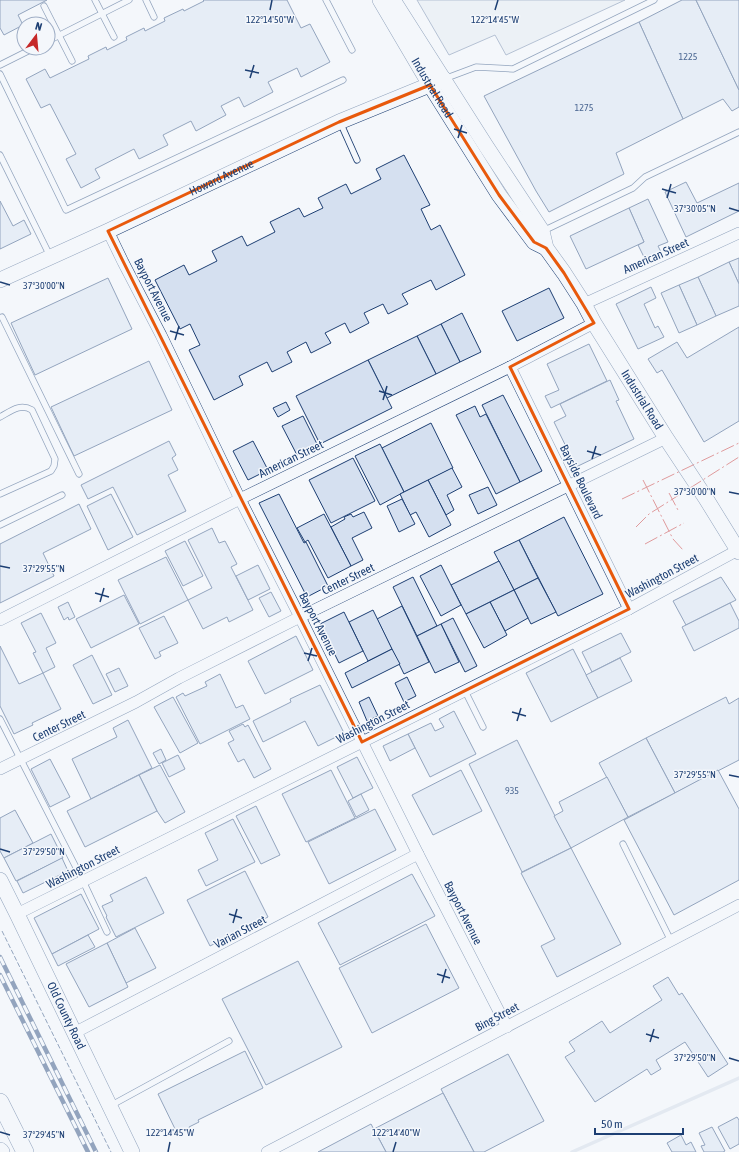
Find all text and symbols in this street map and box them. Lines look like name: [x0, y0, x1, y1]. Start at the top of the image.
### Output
text: 122°14'50"W: [246, 14, 295, 25]
text: 122°14'45"W: [471, 14, 520, 25]
north arrow: [16, 16, 56, 56]
text: N: [34, 20, 44, 33]
house number: 1225: [679, 51, 698, 62]
street label: Industrial Road: [408, 55, 456, 120]
house number: 1275: [575, 102, 594, 113]
street label: Howard Avenue: [187, 156, 256, 199]
text: 37°30'05"N: [674, 203, 716, 214]
street label: American Street: [621, 235, 691, 277]
street label: Bayport Avenue: [131, 256, 175, 324]
text: 37°30'00"N: [23, 280, 65, 291]
street label: Industrial Road: [618, 367, 666, 432]
street label: American Street: [256, 437, 326, 481]
street label: Bayside Boulevard: [557, 442, 605, 522]
text: 37°30'00"N: [674, 486, 716, 497]
street label: Washington Street: [623, 551, 701, 601]
street label: Center Street: [319, 560, 377, 598]
text: 37°29'55"N: [23, 563, 65, 574]
street label: Bayport Avenue: [296, 590, 340, 658]
street label: Washington Street: [334, 697, 413, 747]
street label: Center Street: [30, 707, 88, 745]
text: 37°29'55"N: [674, 769, 716, 780]
house number: 935: [505, 785, 519, 796]
street label: Washington Street: [44, 842, 123, 892]
text: 37°29'50"N: [23, 846, 65, 857]
street label: Bayport Avenue: [441, 879, 485, 947]
street label: Varian Street: [212, 912, 269, 952]
street label: Old County Road: [44, 980, 88, 1052]
street label: Bing Street: [473, 999, 522, 1034]
text: 37°29'50"N: [674, 1052, 716, 1063]
scale bar: [595, 1110, 683, 1136]
text: 50 m: [601, 1117, 623, 1131]
text: 122°14'45"W: [146, 1127, 195, 1138]
text: 122°14'40"W: [372, 1127, 421, 1138]
text: 37°29'45"N: [23, 1129, 65, 1140]

